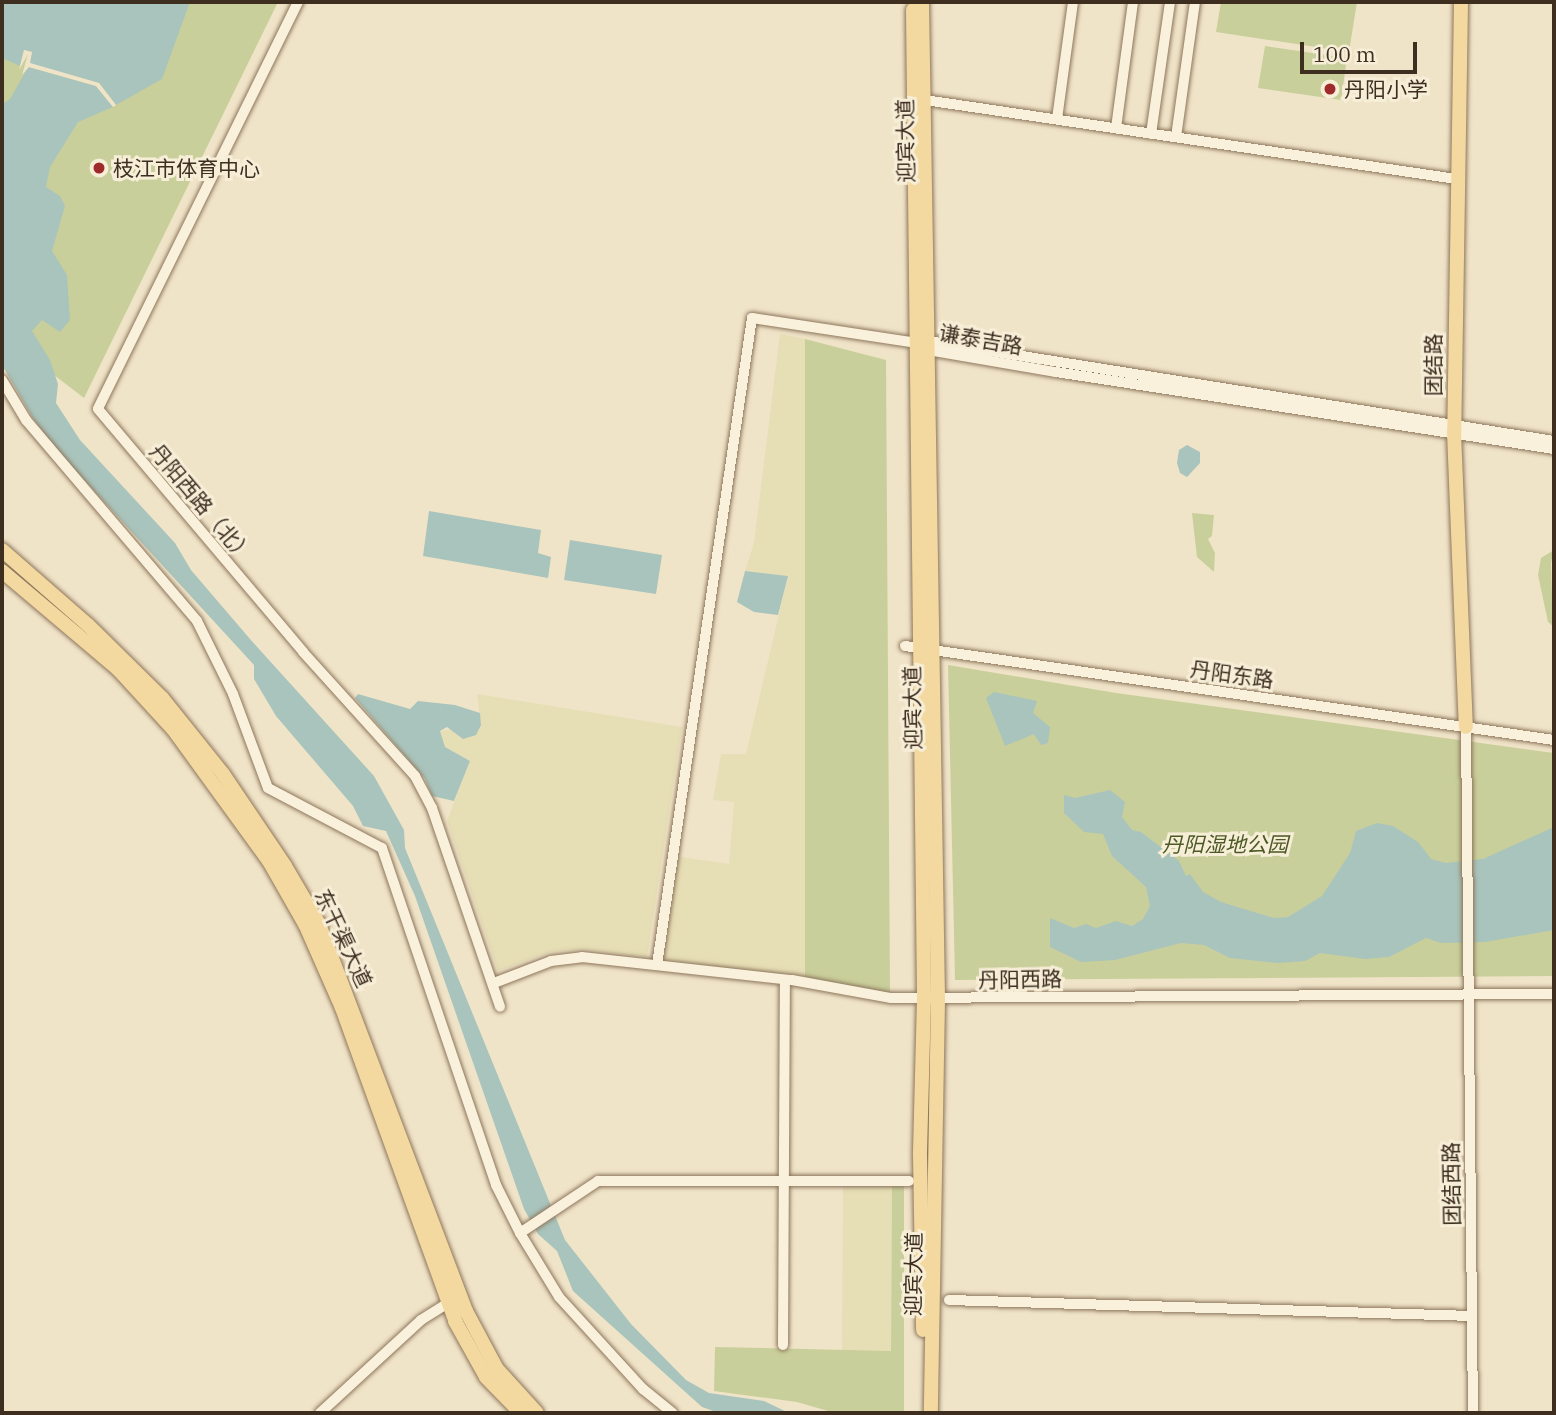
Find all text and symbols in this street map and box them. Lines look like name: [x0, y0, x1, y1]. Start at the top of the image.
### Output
scale bar: [1304, 28, 1421, 72]
text: 100 m: [1313, 40, 1376, 68]
place label: 丹阳小学: [1344, 76, 1428, 102]
marker: 丹阳小学: [1322, 81, 1338, 97]
street label: 迎宾大道: [892, 99, 918, 183]
place label: 枝江市体育中心: [113, 155, 260, 181]
marker: 枝江市体育中心: [91, 160, 107, 176]
street label: 谦泰吉路: [937, 319, 1025, 359]
street label: 团结路: [1420, 334, 1446, 396]
street label: 丹阳西路（北）: [145, 439, 259, 567]
street label: 丹阳东路: [1189, 656, 1275, 692]
street label: 迎宾大道: [899, 666, 925, 750]
park label: 丹阳湿地公园: [1162, 831, 1288, 857]
street label: 东干渠大道: [310, 885, 378, 991]
street label: 丹阳西路: [978, 966, 1062, 992]
street label: 团结西路: [1438, 1142, 1464, 1226]
street label: 迎宾大道: [900, 1232, 926, 1316]

